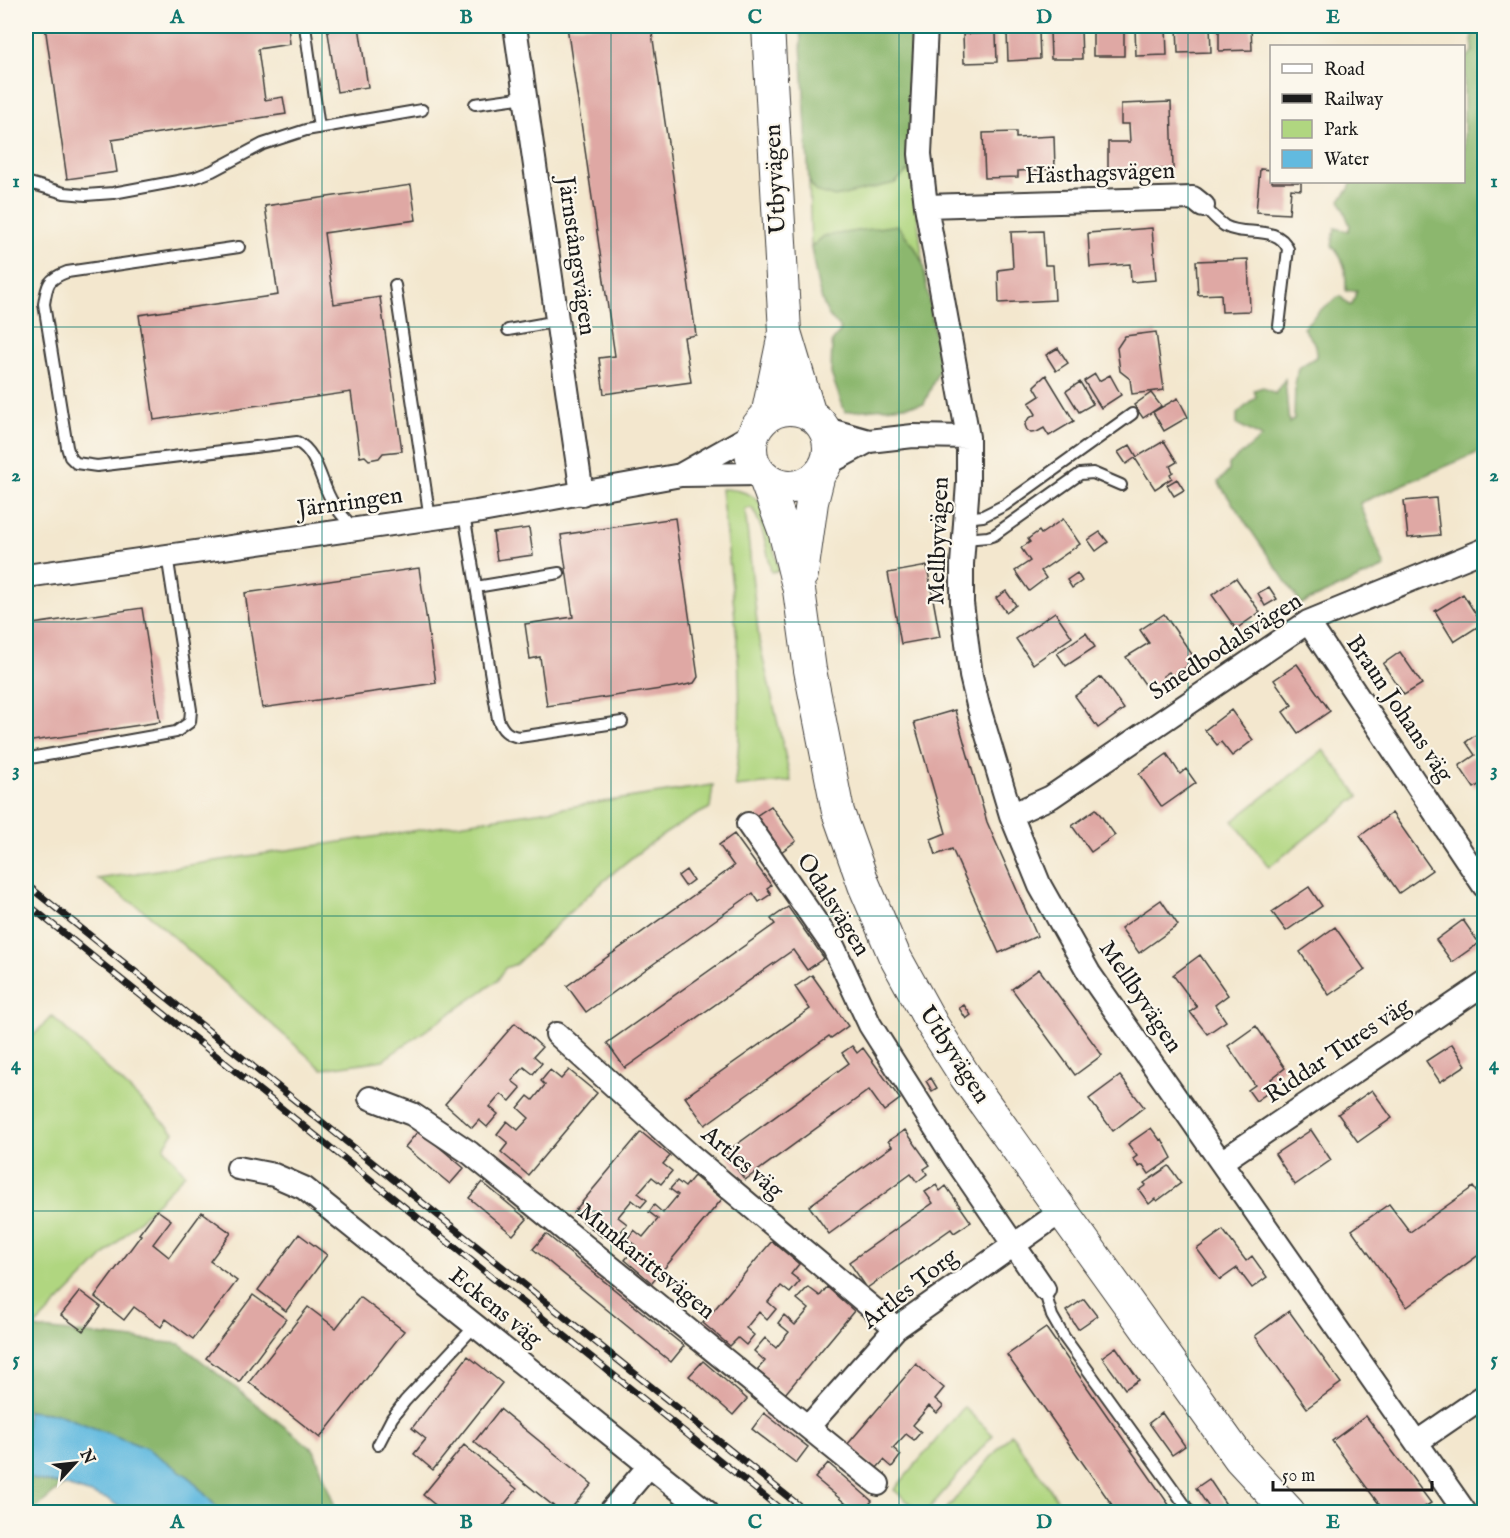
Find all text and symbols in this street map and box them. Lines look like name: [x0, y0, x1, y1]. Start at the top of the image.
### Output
text: A: [169, 5, 185, 30]
text: B: [459, 5, 473, 30]
text: C: [748, 5, 762, 30]
text: D: [1036, 5, 1052, 30]
text: E: [1326, 5, 1340, 30]
legend: [1270, 45, 1465, 183]
text: Road: [1324, 59, 1365, 82]
text: Railway: [1324, 89, 1383, 112]
text: Park: [1324, 119, 1359, 142]
street label: Utbyvägen: [758, 123, 794, 235]
text: Water: [1324, 149, 1369, 172]
street label: Hästhagsvägen: [1024, 156, 1176, 192]
text: 1: [12, 169, 20, 194]
text: 1: [1490, 169, 1498, 194]
street label: Järnstångsvägen: [549, 172, 603, 338]
text: 2: [11, 463, 21, 488]
text: 2: [1489, 463, 1499, 488]
street label: Mellbyvägen: [921, 476, 957, 606]
street label: Järnringen: [292, 480, 405, 526]
street label: Smedbodalsvägen: [1144, 586, 1309, 708]
street label: Braun Johans väg: [1338, 629, 1460, 789]
text: 3: [12, 758, 20, 783]
text: 3: [1490, 758, 1498, 783]
street label: Odalsvägen: [789, 848, 877, 963]
street label: Mellbyvägen: [1091, 935, 1189, 1059]
street label: Riddar Tures väg: [1259, 990, 1418, 1111]
street label: Utbyvägen: [911, 1000, 997, 1110]
text: 4: [11, 1052, 22, 1077]
text: 4: [1489, 1052, 1500, 1077]
street label: Artles väg: [694, 1119, 790, 1207]
street label: Munkarittsvägen: [571, 1197, 721, 1327]
street label: Artles Torg: [855, 1241, 965, 1337]
street label: Eckens väg: [442, 1261, 549, 1356]
text: 5: [12, 1347, 20, 1372]
text: 5: [1490, 1347, 1498, 1372]
north arrow: [45, 1433, 105, 1493]
text: N: [74, 1445, 99, 1468]
scale bar: [1273, 1454, 1432, 1492]
text: 50 m: [1282, 1465, 1315, 1488]
text: A: [169, 1510, 185, 1535]
text: B: [459, 1510, 473, 1535]
text: C: [748, 1510, 762, 1535]
text: D: [1036, 1510, 1052, 1535]
text: E: [1326, 1510, 1340, 1535]

